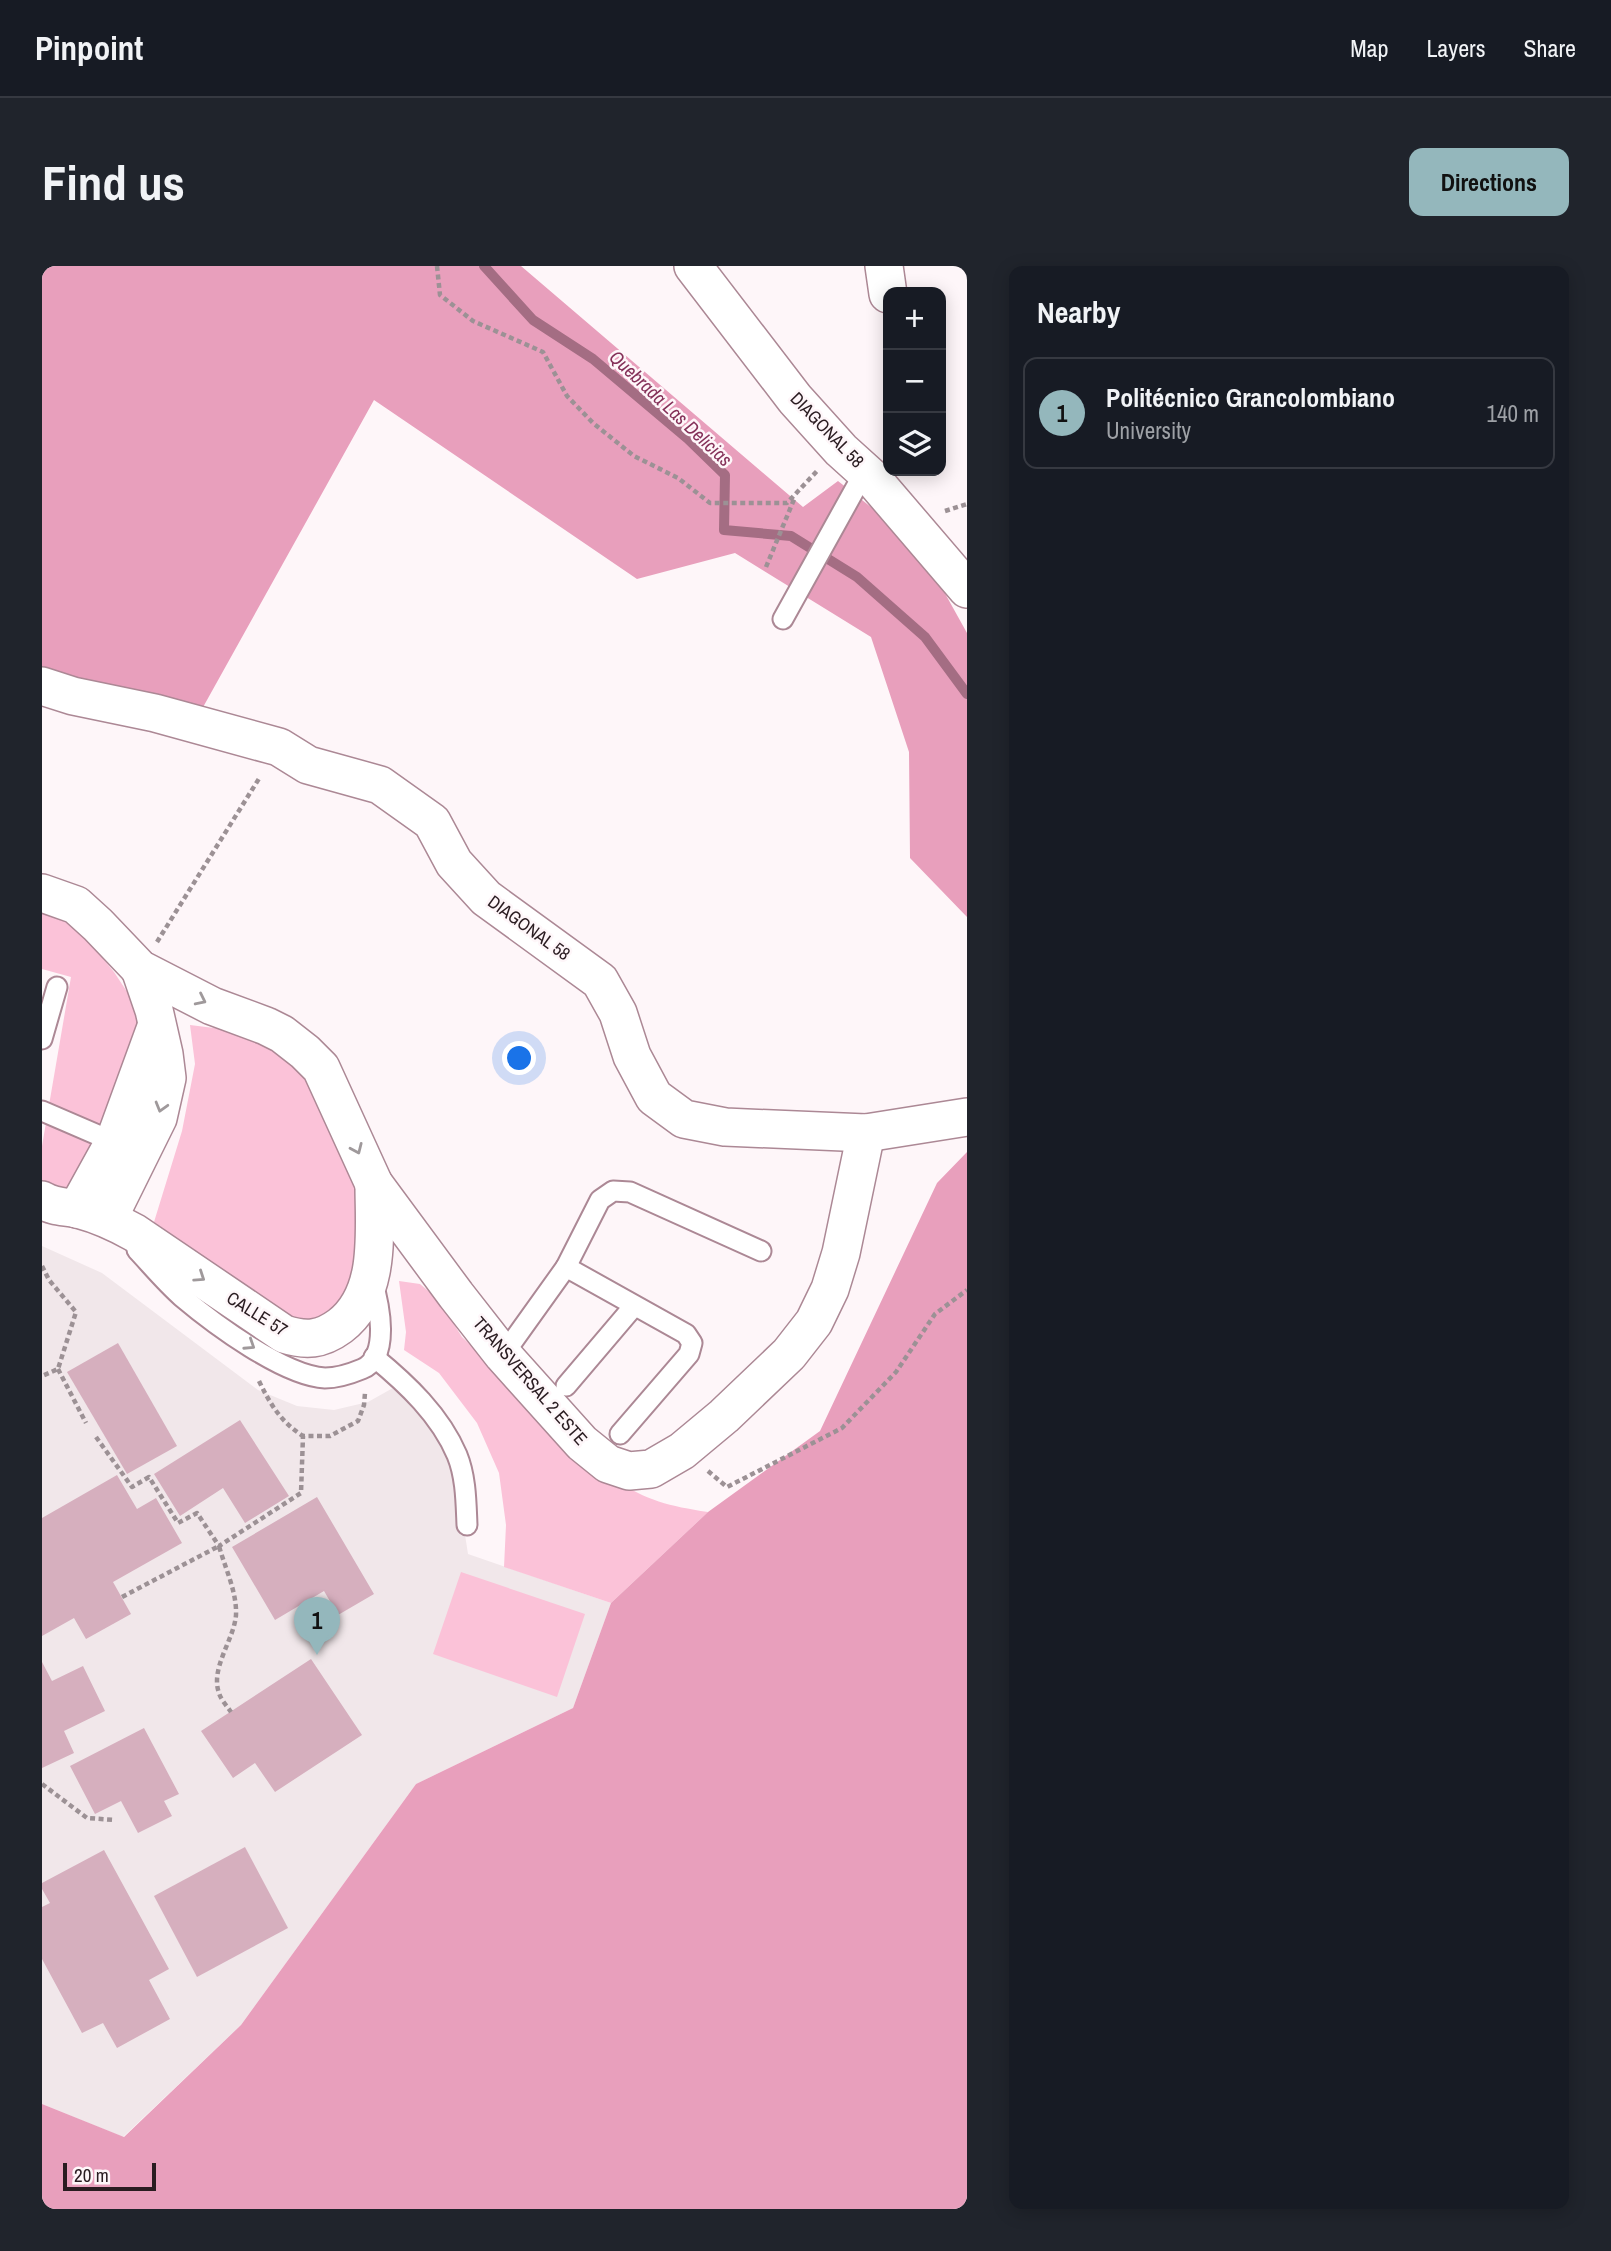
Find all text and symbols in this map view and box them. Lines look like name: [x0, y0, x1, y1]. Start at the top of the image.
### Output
text: Pinpoint: [35, 26, 143, 70]
text: Map: [1350, 32, 1388, 64]
text: Layers: [1426, 32, 1485, 64]
text: Share: [1523, 32, 1576, 64]
button: Directions: [1409, 148, 1569, 216]
text: Find us: [42, 149, 185, 215]
map controls: [883, 287, 946, 476]
button: +: [883, 287, 946, 350]
text: Nearby: [1037, 292, 1120, 332]
water label: Quebrada Las Delicias: [604, 344, 738, 472]
button: −: [883, 350, 946, 413]
text: Politécnico Grancolombiano: [1106, 380, 1395, 415]
street label: DIAGONAL 58: [785, 386, 870, 473]
text: 1: [1057, 398, 1067, 429]
text: 140 m: [1487, 398, 1539, 429]
button: layers: [883, 413, 946, 476]
text: University: [1106, 415, 1191, 446]
street label: DIAGONAL 58: [483, 889, 576, 966]
one-way arrow: [194, 992, 206, 1006]
your location: [502, 1041, 536, 1075]
one-way arrow: [155, 1100, 170, 1112]
one-way arrow: [349, 1141, 363, 1154]
one-way arrow: [192, 1269, 205, 1282]
street label: CALLE 57: [222, 1285, 292, 1342]
street label: TRANSVERSAL 2 ESTE: [468, 1311, 593, 1450]
one-way arrow: [242, 1337, 255, 1350]
pin: 1: [294, 1597, 340, 1655]
scale bar: [63, 2160, 156, 2192]
text: 20 m: [74, 2162, 109, 2188]

